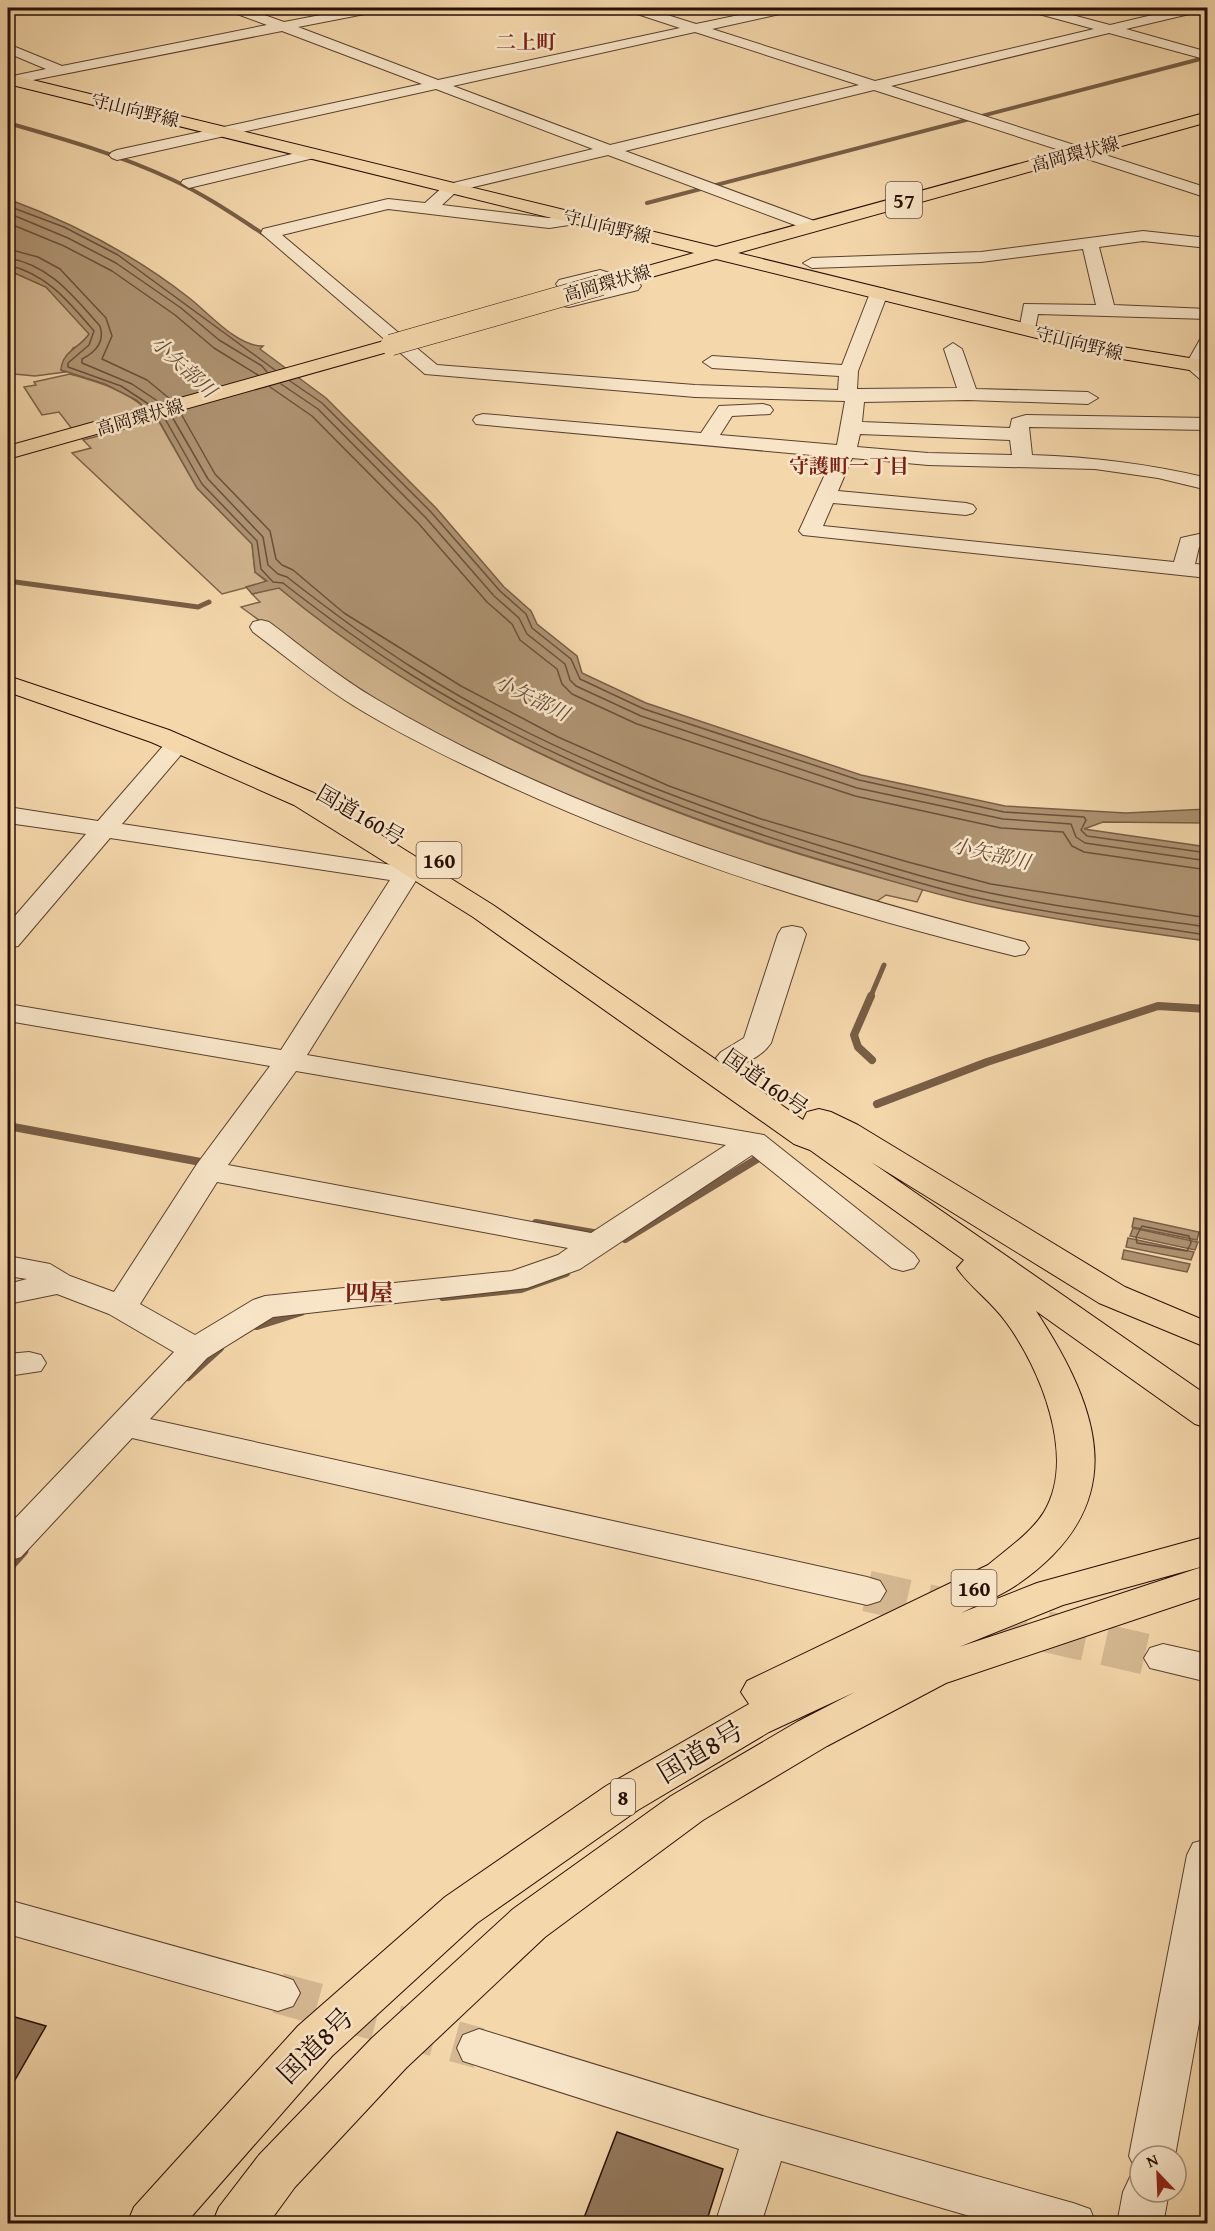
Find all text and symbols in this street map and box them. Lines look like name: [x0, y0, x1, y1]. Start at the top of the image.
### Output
district label: 二上町: [496, 27, 557, 56]
street label: 守山向野線: [88, 86, 182, 134]
street label: 高岡環状線: [1028, 129, 1122, 179]
road number: 57: [886, 182, 922, 218]
street label: 守山向野線: [560, 202, 654, 250]
street label: 高岡環状線: [560, 258, 654, 308]
street label: 守山向野線: [1032, 319, 1126, 367]
water label: 小矢部川: [145, 328, 225, 405]
street label: 高岡環状線: [93, 392, 187, 442]
district label: 守護町一丁目: [789, 451, 909, 480]
water label: 小矢部川: [490, 666, 576, 728]
street label: 国道160号: [311, 777, 411, 853]
water label: 小矢部川: [949, 830, 1035, 877]
road number: 160: [416, 842, 462, 878]
street label: 国道160号: [717, 1041, 815, 1123]
district label: 四屋: [345, 1275, 393, 1310]
road number: 160: [952, 1570, 996, 1606]
street label: 国道8号: [649, 1710, 751, 1792]
road number: 8: [611, 1779, 635, 1815]
street label: 国道8号: [268, 1998, 362, 2092]
north arrow: [1128, 2144, 1188, 2204]
text: N: [1143, 2147, 1162, 2173]

